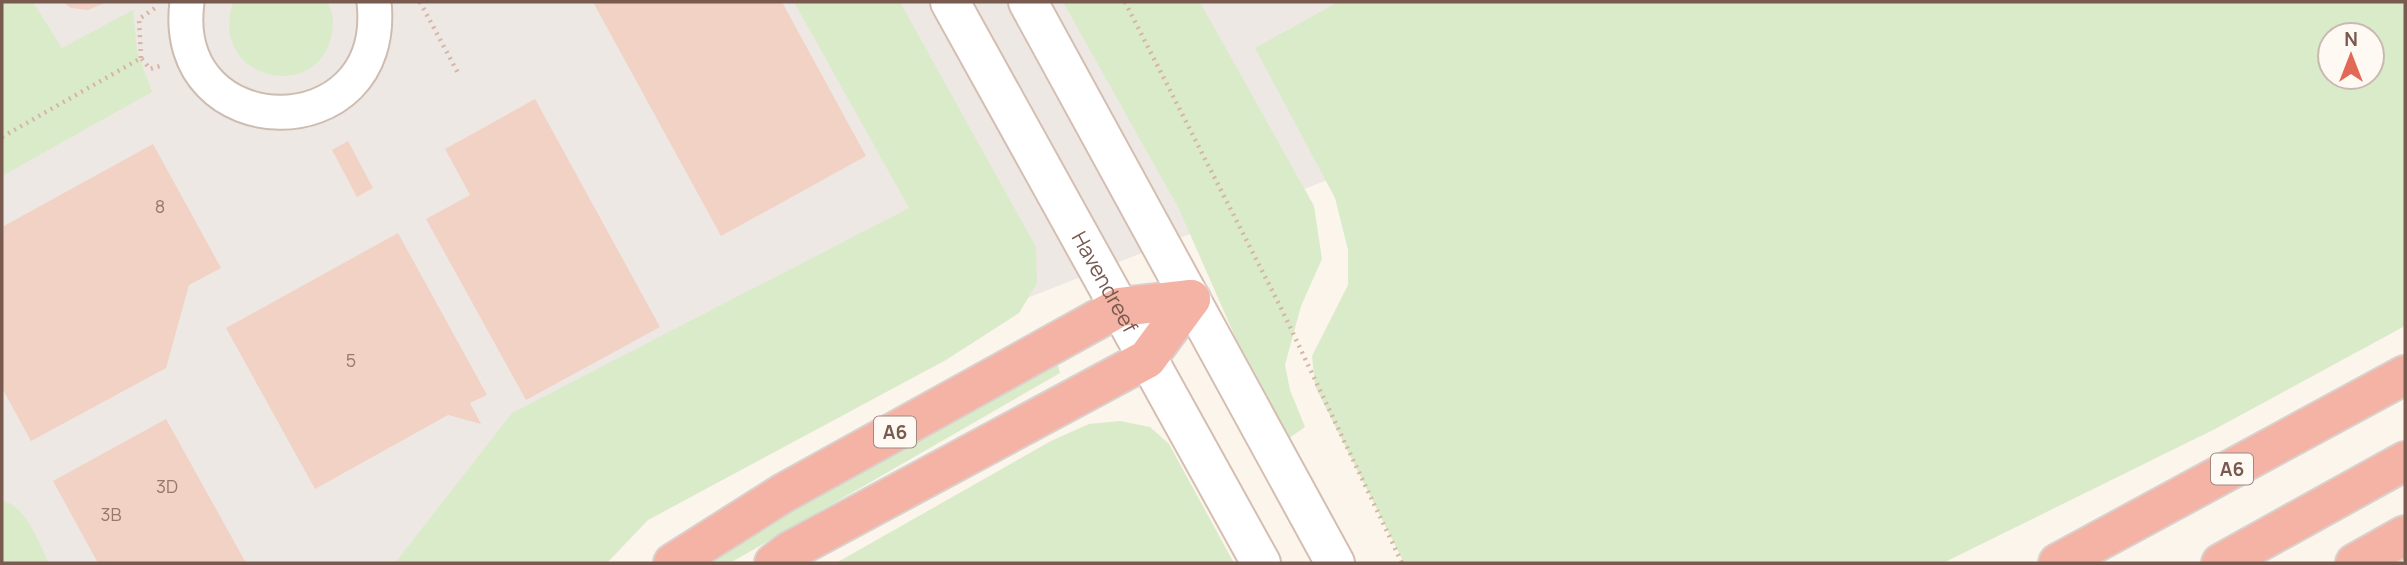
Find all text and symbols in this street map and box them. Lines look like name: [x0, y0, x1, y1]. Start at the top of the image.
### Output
north arrow: [2316, 21, 2386, 91]
text: N: [2344, 26, 2358, 52]
house number: 8: [155, 194, 165, 218]
street label: Havendreef: [1066, 226, 1145, 338]
house number: 5: [346, 348, 356, 372]
road number: A6: [874, 416, 916, 448]
road number: A6: [2211, 454, 2253, 484]
house number: 3D: [156, 474, 178, 498]
house number: 3B: [101, 502, 122, 526]

